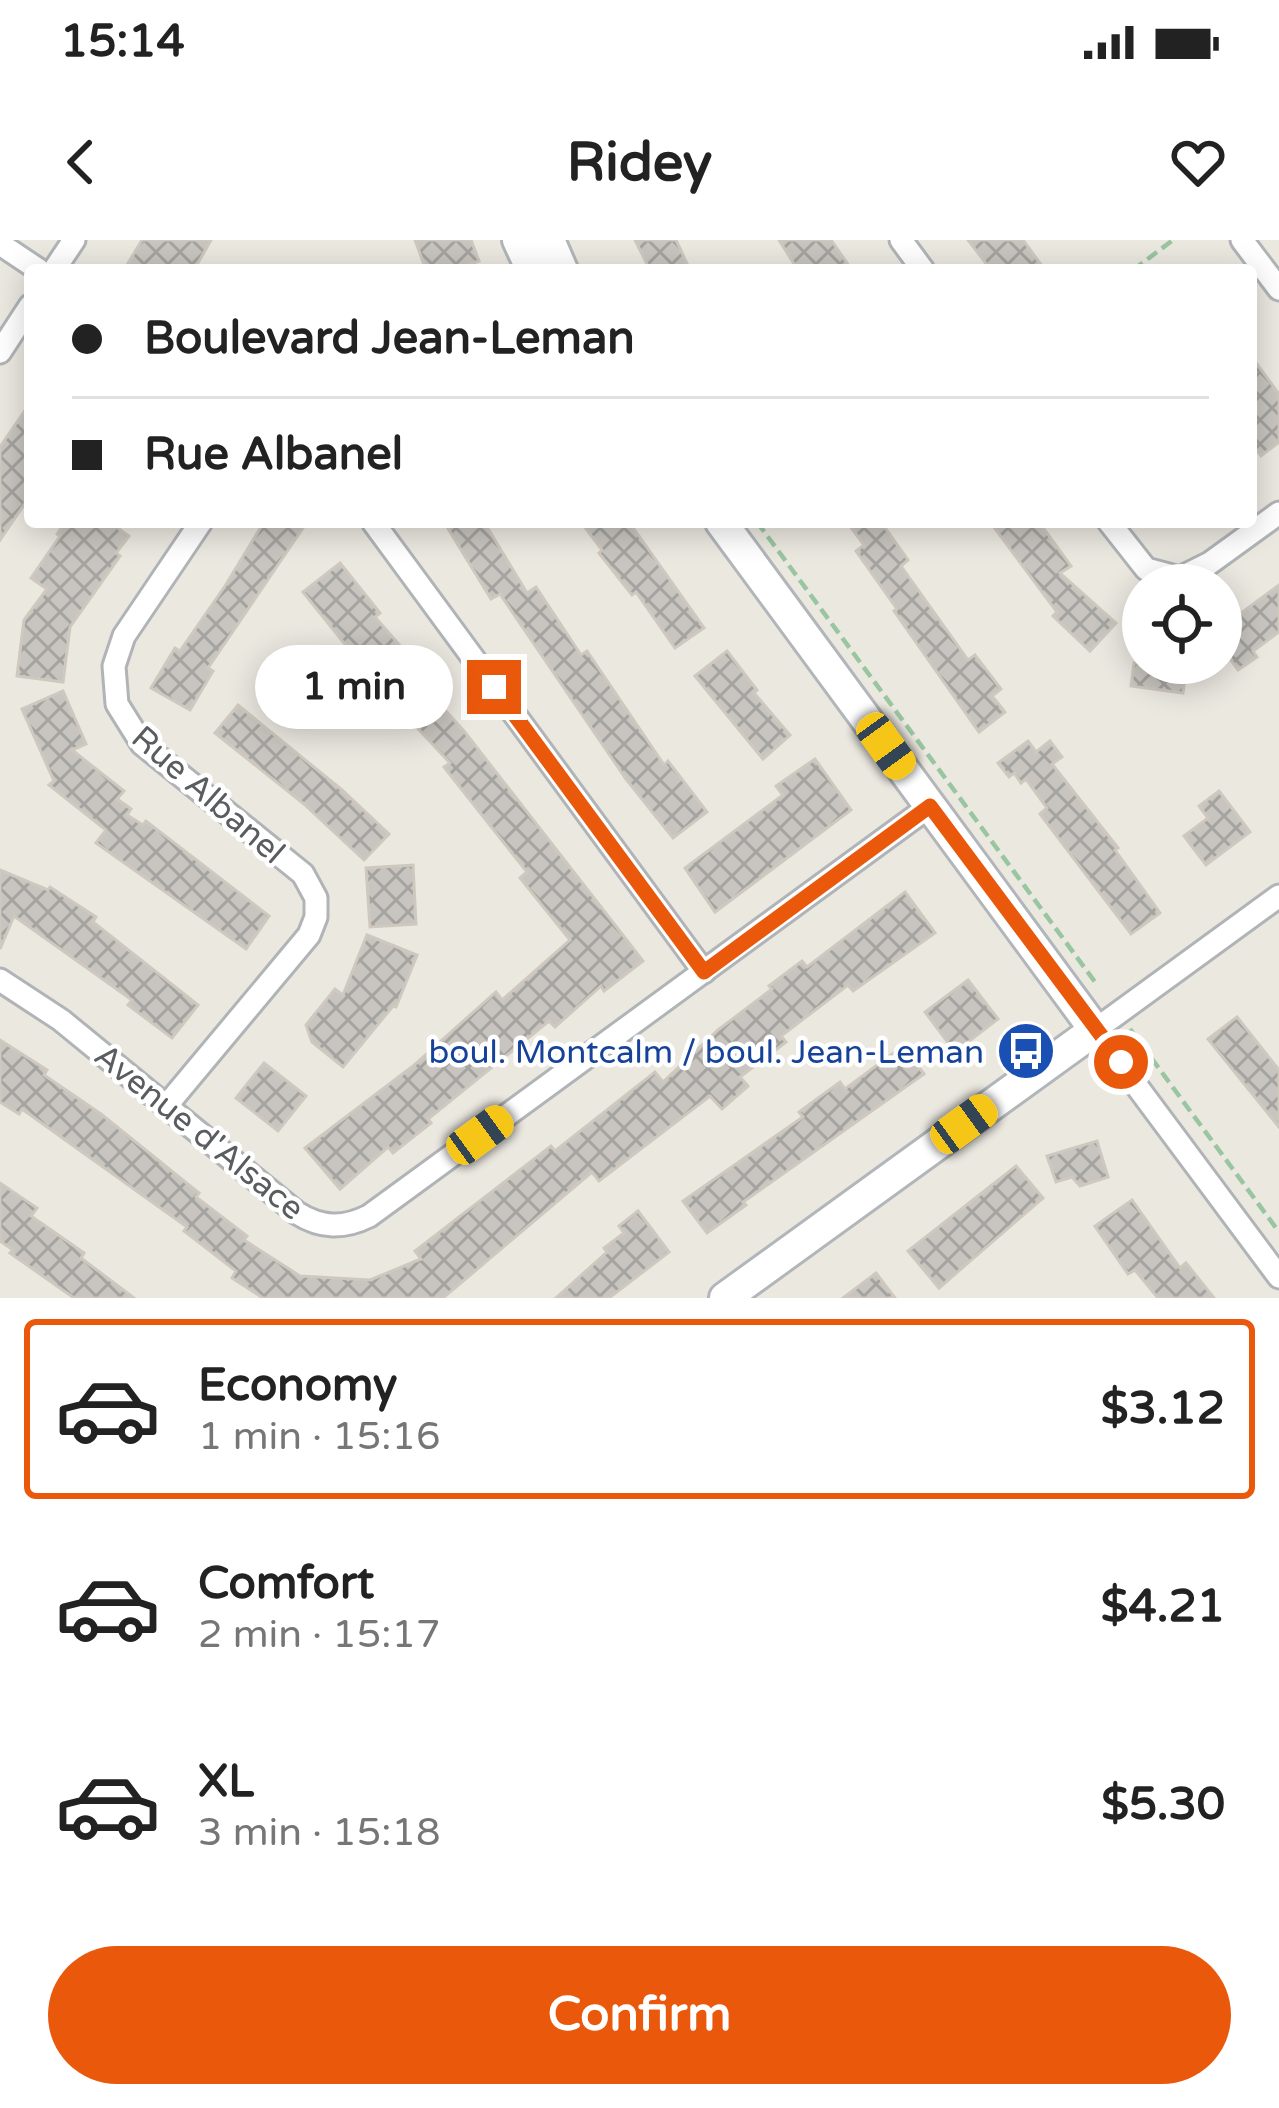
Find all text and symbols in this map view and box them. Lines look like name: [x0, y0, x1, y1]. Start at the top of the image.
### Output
text: 15:14: [60, 15, 185, 69]
icon: back: [48, 129, 114, 195]
icon: heart: [1165, 129, 1231, 195]
text: Ridey: [567, 130, 712, 195]
text: Boulevard Jean-Leman: [144, 312, 635, 366]
text: Rue Albanel: [144, 428, 403, 482]
map controls: [1122, 564, 1242, 684]
button: locate: [1122, 564, 1242, 684]
callout: 1 min: [254, 645, 452, 729]
route end: [467, 660, 521, 714]
text: 1 min: [302, 663, 406, 710]
car: [850, 706, 922, 786]
street label: Rue Albanel: [124, 718, 292, 872]
bus stop icon: boul. Montcalm / boul. Jean-Leman: [995, 1020, 1057, 1082]
place label: boul. Montcalm / boul. Jean-Leman: [429, 1033, 984, 1072]
route start: [1094, 1035, 1148, 1089]
street label: Avenue d'Alsace: [87, 1036, 312, 1229]
car: [924, 1088, 1004, 1160]
car: [440, 1099, 520, 1171]
icon: car: [54, 1355, 162, 1463]
text: Economy: [198, 1359, 397, 1413]
text: $3.12: [1101, 1382, 1225, 1436]
text: 1 min · 15:16: [198, 1413, 440, 1460]
icon: car: [54, 1553, 162, 1661]
text: Comfort: [198, 1557, 374, 1611]
text: $4.21: [1101, 1580, 1225, 1634]
text: 2 min · 15:17: [198, 1611, 440, 1658]
icon: car: [54, 1751, 162, 1859]
text: XL: [198, 1755, 254, 1809]
text: $5.30: [1101, 1778, 1225, 1832]
text: 3 min · 15:18: [198, 1809, 440, 1856]
button: Confirm: [48, 1946, 1231, 2084]

